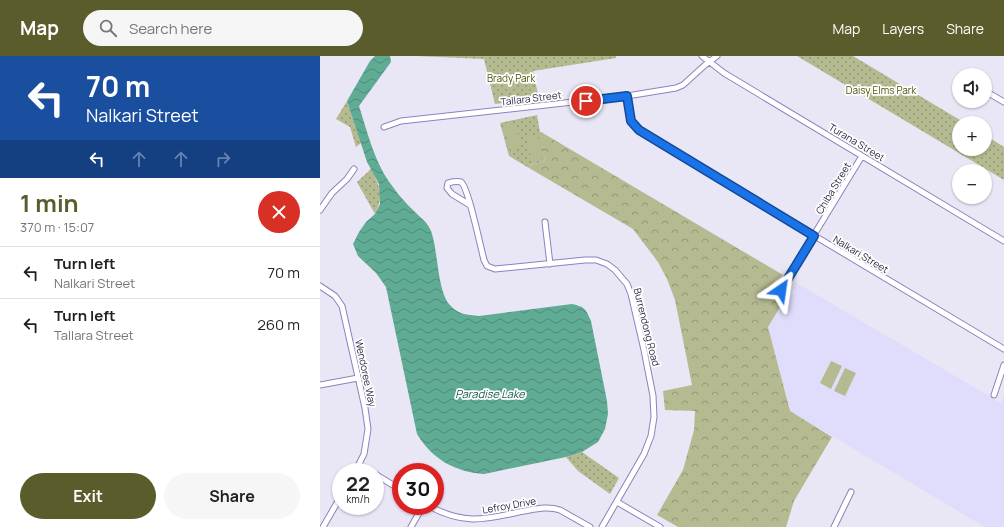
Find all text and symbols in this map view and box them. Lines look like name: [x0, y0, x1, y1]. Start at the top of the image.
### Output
search box: [83, 10, 363, 46]
text: Map: [20, 15, 59, 41]
icon: search: [97, 17, 119, 39]
text: Search here: [129, 18, 212, 39]
text: Map: [832, 19, 860, 38]
text: Layers: [882, 19, 924, 38]
text: Share: [946, 19, 984, 38]
text: 70 m: [86, 67, 150, 105]
map controls: [952, 68, 992, 204]
button: sound: [952, 68, 992, 108]
park label: Brady Park: [487, 71, 536, 85]
icon: left: [20, 72, 72, 124]
park label: Daisy Elms Park: [846, 83, 917, 97]
pin: [569, 84, 603, 118]
street label: Tallara Street: [500, 87, 562, 109]
icon: arrive: [575, 90, 597, 112]
text: Nalkari Street: [86, 103, 199, 127]
button: +: [952, 116, 992, 156]
street label: Turana Street: [826, 120, 888, 164]
icon: left: [86, 148, 108, 170]
icon: ahead: [128, 148, 150, 170]
icon: ahead: [170, 148, 192, 170]
icon: right: [212, 148, 234, 170]
street label: Chiba Street: [812, 159, 854, 217]
button: −: [952, 164, 992, 204]
text: 1 min: [20, 186, 79, 219]
button: close: [258, 191, 300, 233]
text: 370 m · 15:07: [20, 218, 94, 236]
street label: Nalkari Street: [831, 232, 891, 276]
text: Turn left: [54, 253, 116, 274]
icon: left: [20, 262, 42, 284]
text: 70 m: [268, 262, 300, 283]
position arrow: [760, 269, 802, 311]
text: Nalkari Street: [54, 274, 135, 292]
street label: Burrendong Road: [631, 286, 664, 368]
text: Turn left: [54, 305, 116, 326]
icon: left: [20, 314, 42, 336]
text: 260 m: [257, 314, 300, 335]
text: Tallara Street: [54, 326, 134, 344]
street label: Wendoree Way: [352, 338, 380, 409]
water label: Paradise Lake: [455, 386, 525, 401]
speed limit sign: 30: [392, 463, 444, 515]
text: 22: [346, 470, 370, 497]
button: Exit: [20, 473, 156, 519]
button: Share: [164, 473, 300, 519]
text: km/h: [346, 492, 370, 506]
street label: Lefroy Drive: [481, 493, 537, 517]

